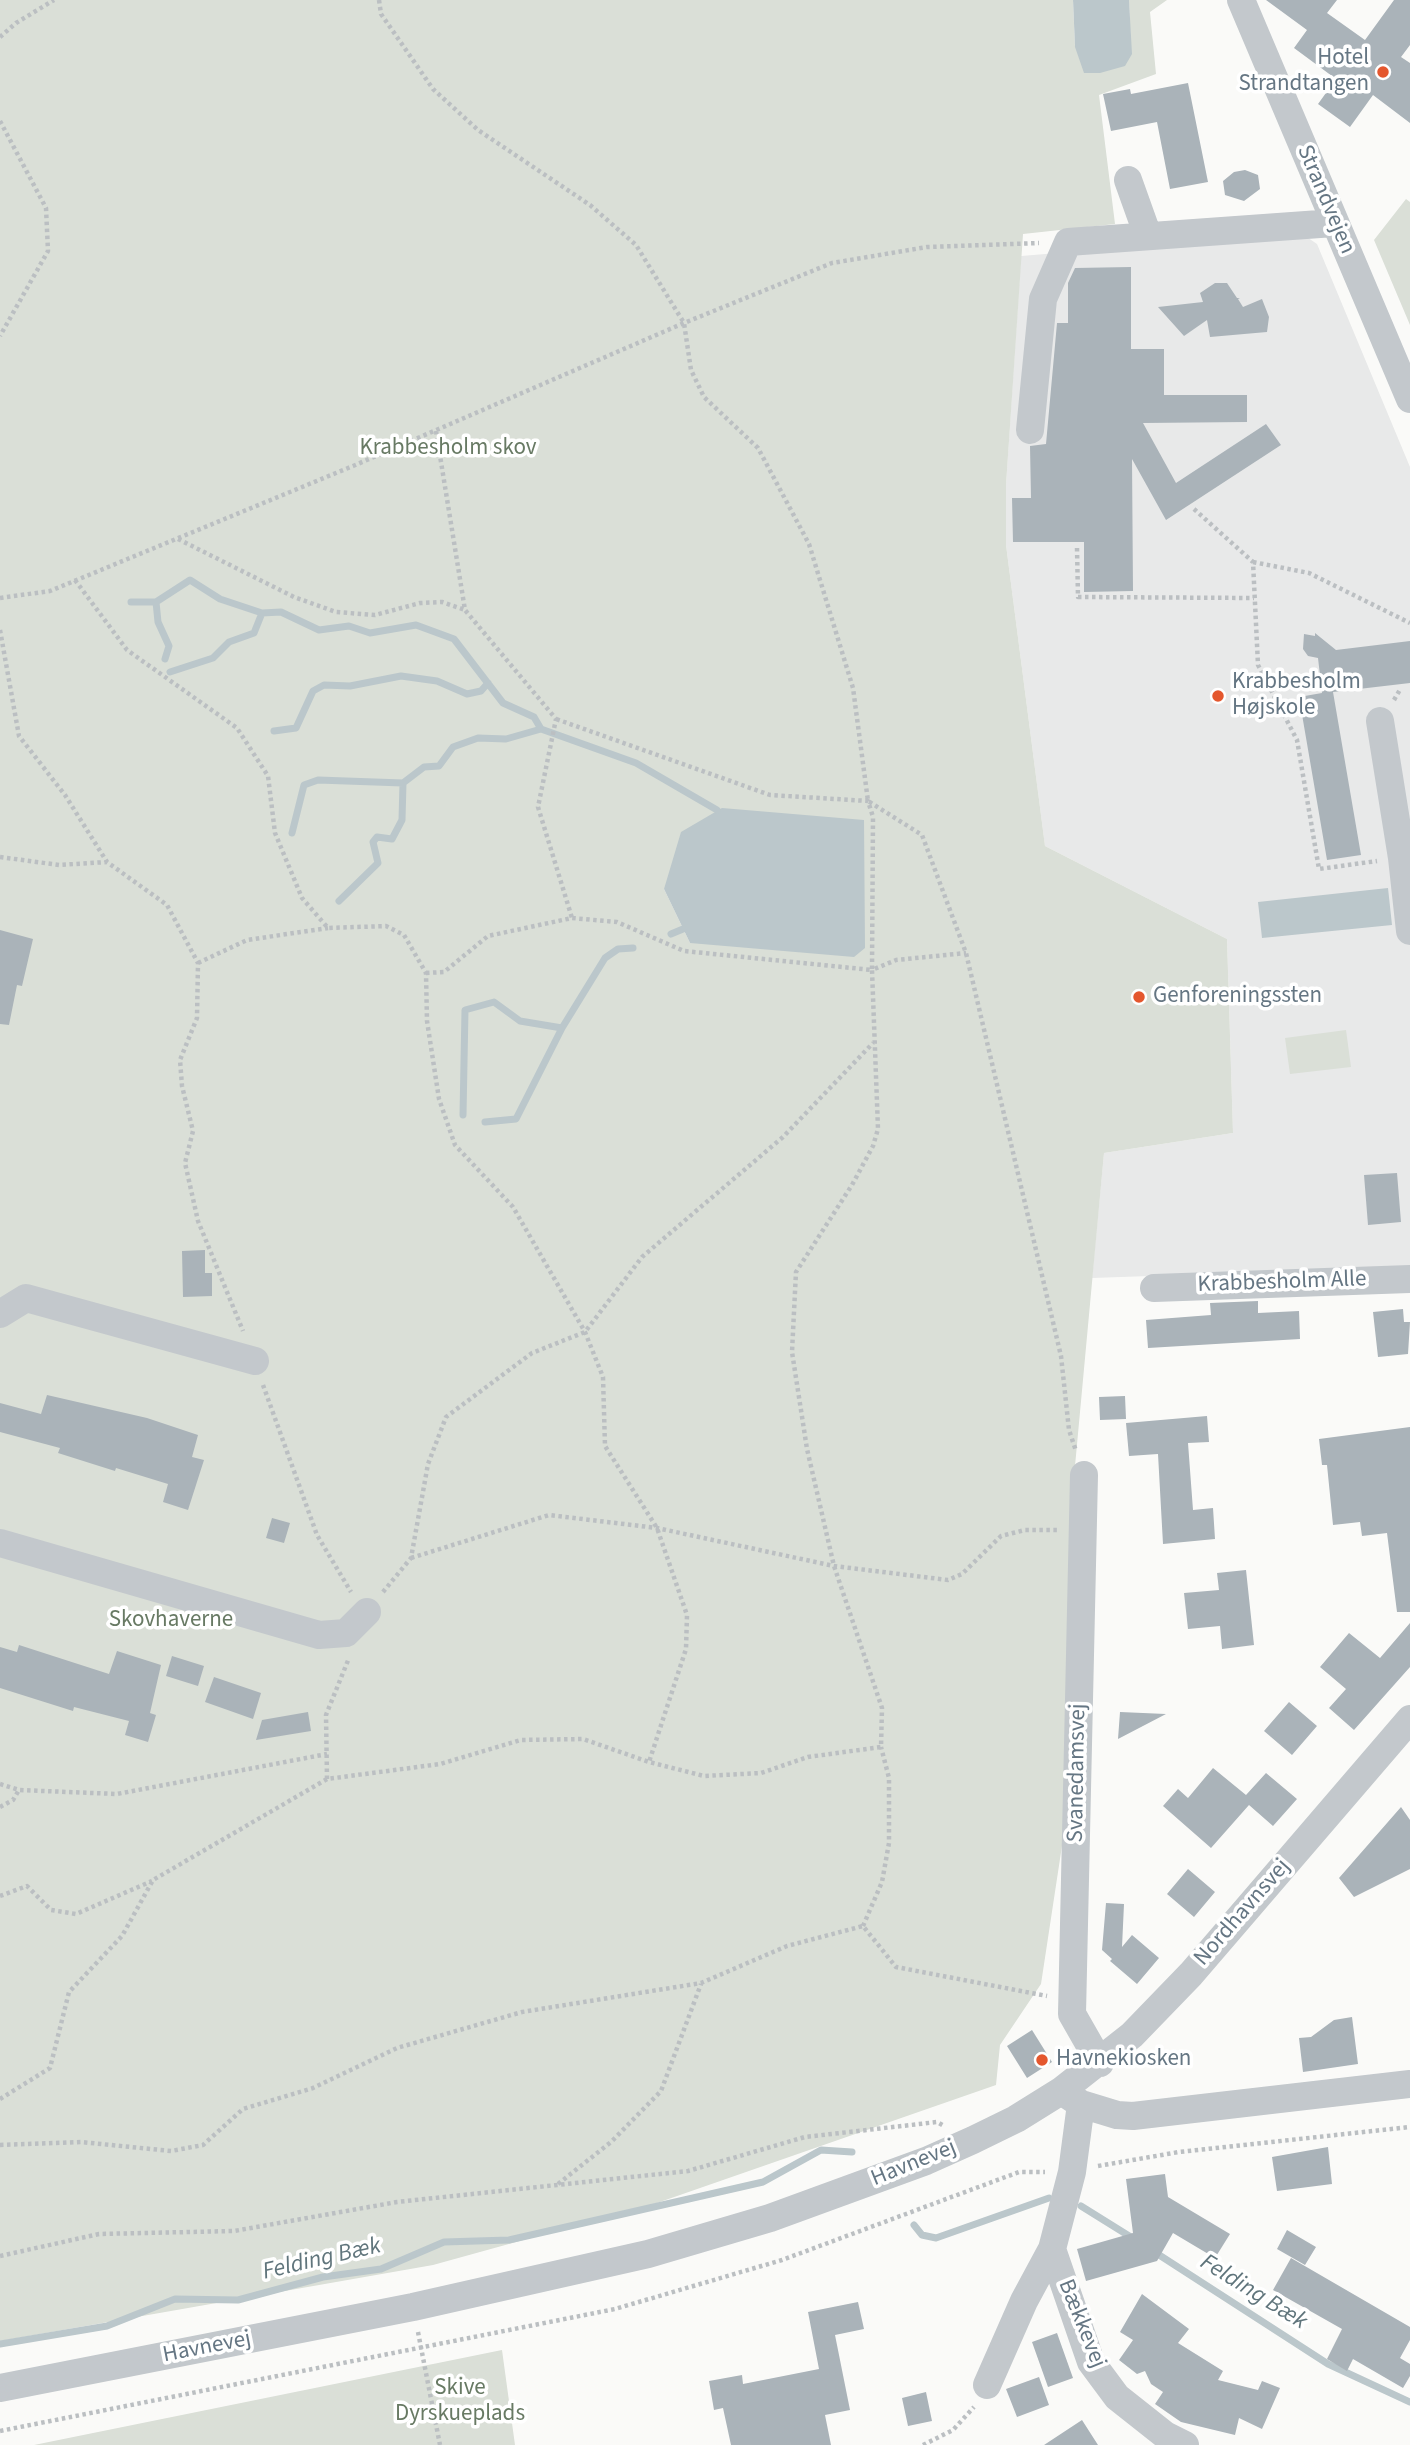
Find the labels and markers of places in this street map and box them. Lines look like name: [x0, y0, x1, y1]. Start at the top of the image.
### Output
place label: Hotel Strandtangen: [1238, 45, 1369, 99]
marker: Hotel Strandtangen: [1375, 64, 1391, 80]
place label: Krabbesholm Højskole: [1232, 669, 1361, 723]
marker: Krabbesholm Højskole: [1210, 688, 1226, 704]
place label: Genforeningssten: [1153, 983, 1322, 1011]
marker: Genforeningssten: [1131, 989, 1147, 1005]
place label: Havnekiosken: [1056, 2046, 1191, 2074]
marker: Havnekiosken: [1034, 2052, 1050, 2068]

